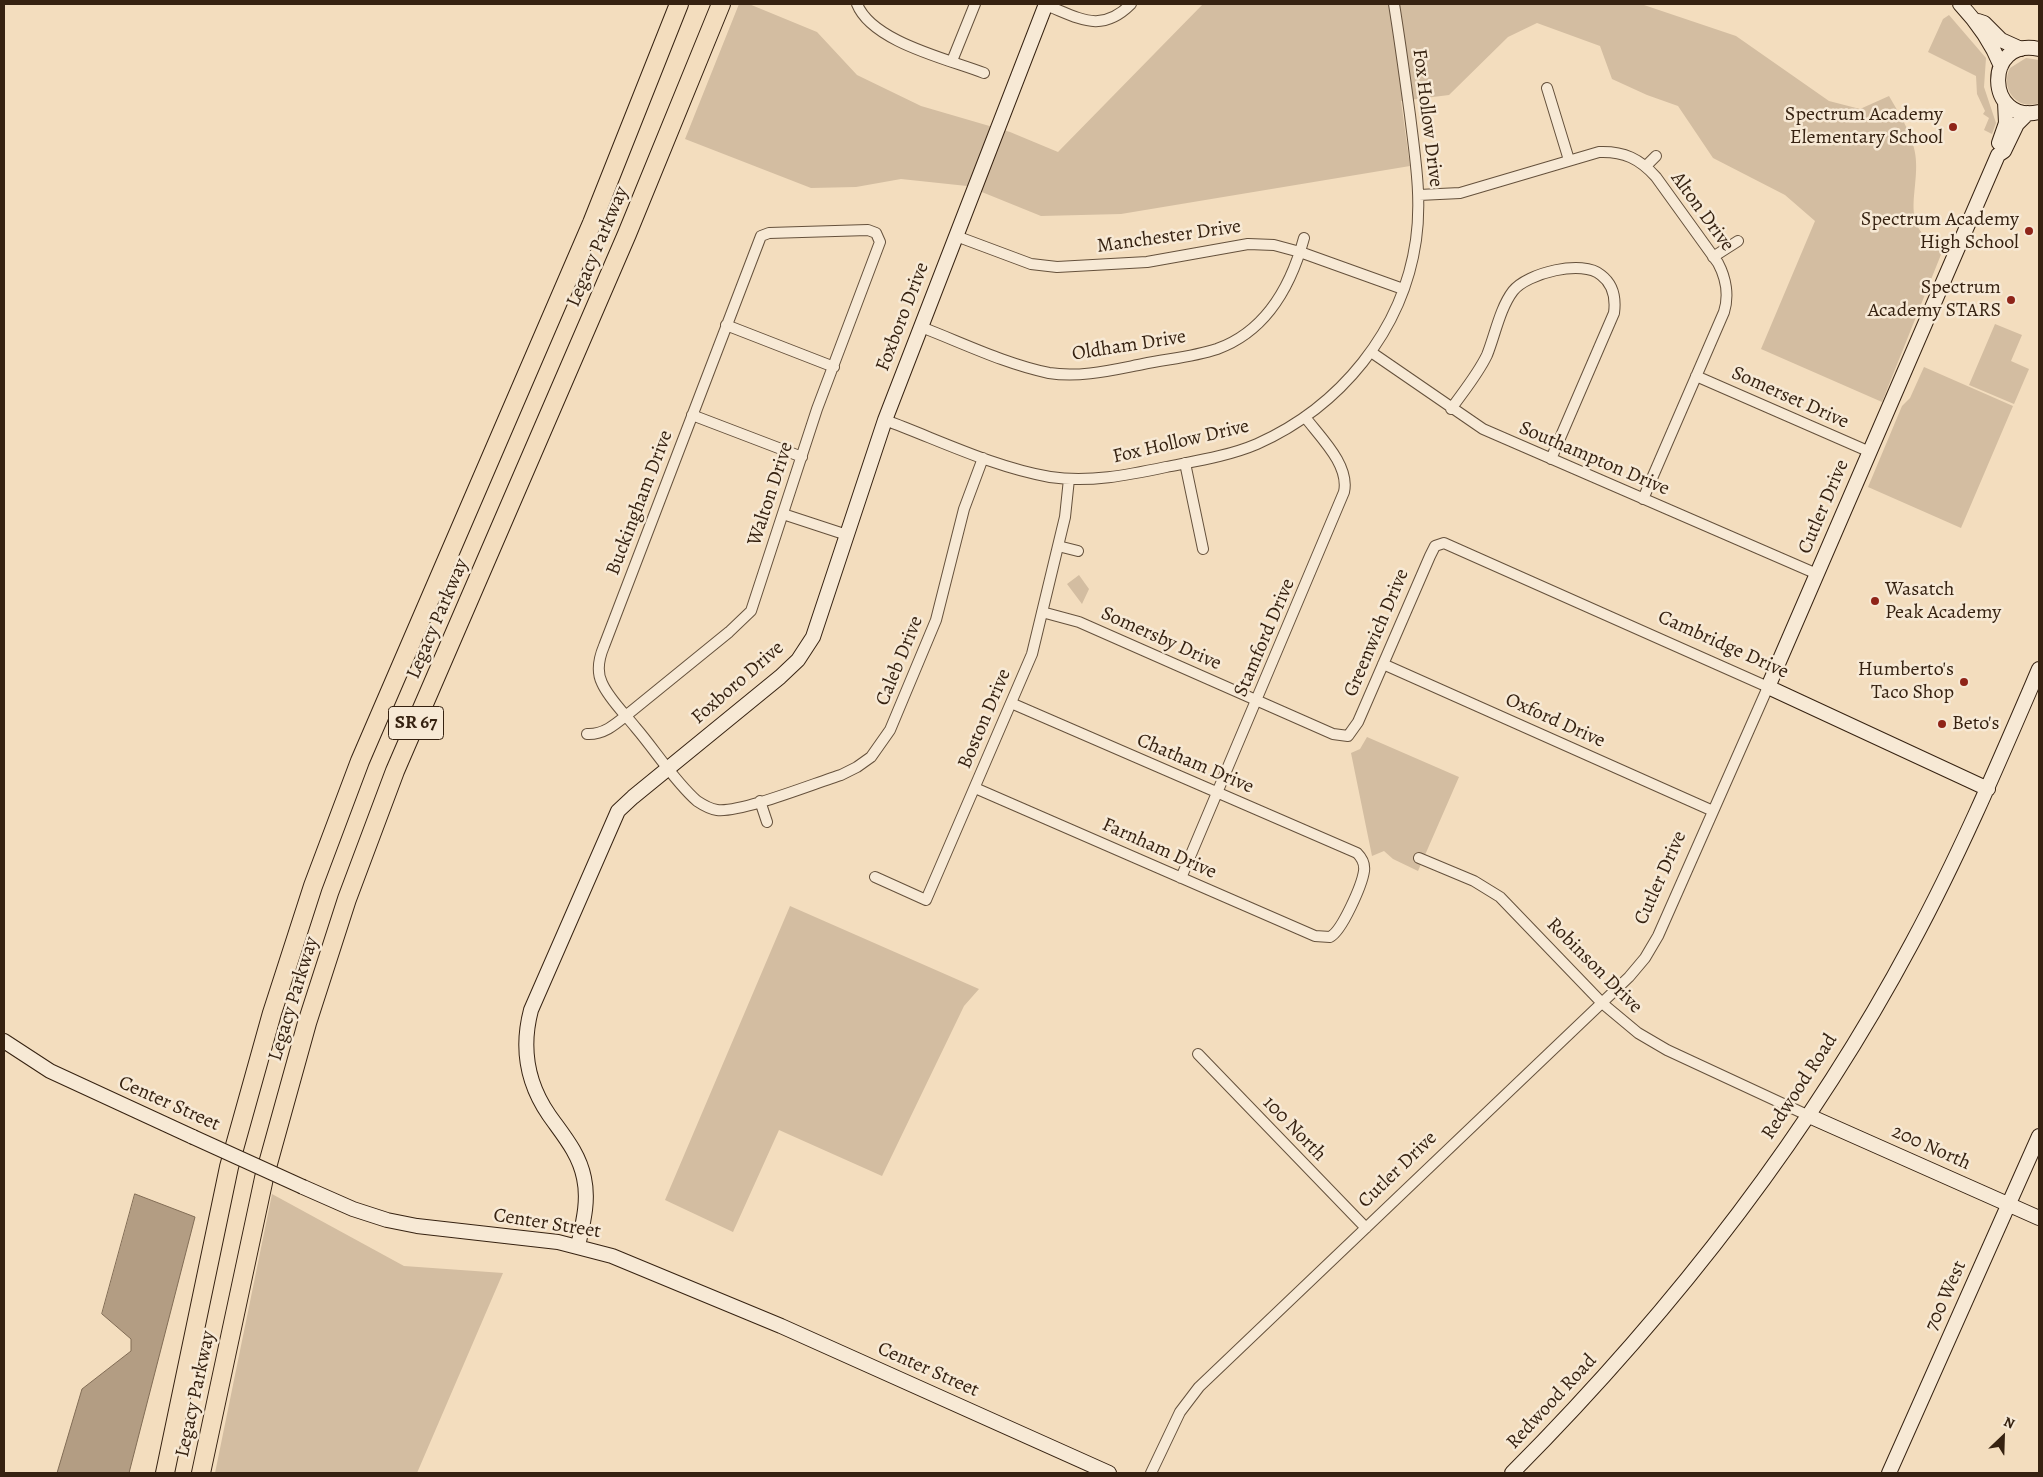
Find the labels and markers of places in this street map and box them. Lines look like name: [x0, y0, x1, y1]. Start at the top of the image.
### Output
place label: Spectrum Academy Elementary School: [1785, 103, 1943, 150]
marker: Spectrum Academy Elementary School: [1947, 121, 1959, 133]
place label: Spectrum Academy High School: [1861, 208, 2019, 255]
marker: Spectrum Academy High School: [2023, 225, 2035, 237]
place label: Spectrum Academy STARS: [1868, 276, 2001, 323]
marker: Spectrum Academy STARS: [2005, 294, 2017, 306]
place label: Wasatch Peak Academy: [1885, 578, 2001, 625]
marker: Wasatch Peak Academy: [1869, 595, 1881, 607]
place label: Humberto's Taco Shop: [1858, 658, 1954, 705]
marker: Humberto's Taco Shop: [1958, 676, 1970, 688]
place label: Beto's: [1952, 712, 2000, 736]
marker: Beto's: [1936, 718, 1948, 730]

